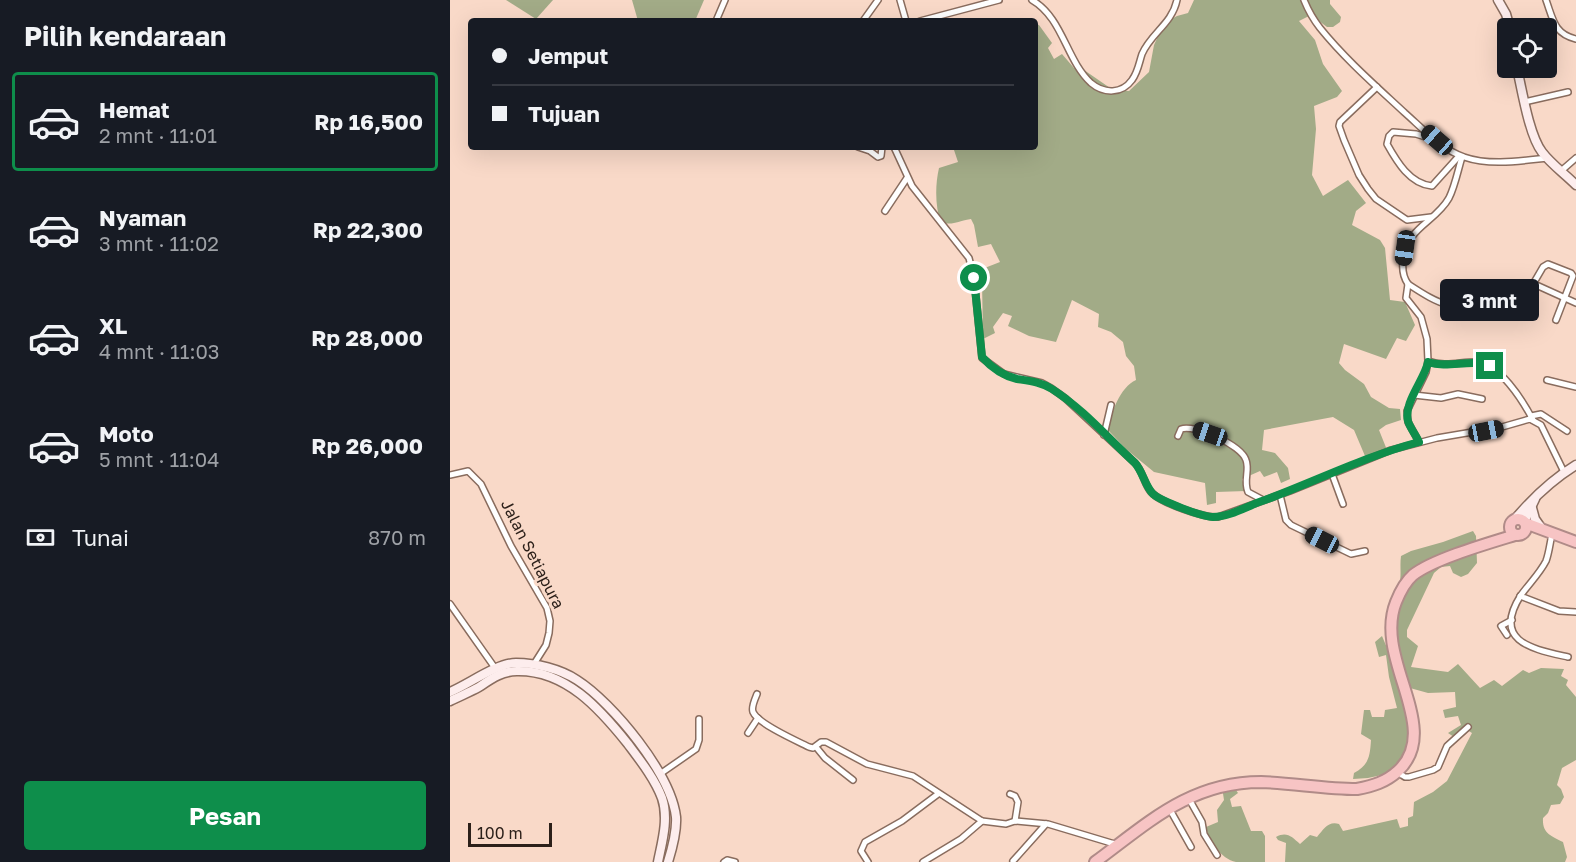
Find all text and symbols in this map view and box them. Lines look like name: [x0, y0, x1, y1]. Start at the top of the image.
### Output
map controls: [1497, 18, 1557, 78]
button: locate: [1497, 18, 1557, 78]
text: Pilih kendaraan: [24, 20, 226, 52]
text: Jemput: [528, 42, 608, 69]
icon: car: [27, 95, 81, 149]
text: Hemat: [99, 96, 170, 123]
text: Tujuan: [528, 100, 600, 127]
text: Rp 16,500: [314, 108, 423, 135]
car: [1418, 121, 1456, 159]
text: 2 mnt · 11:01: [99, 123, 217, 147]
icon: car: [27, 203, 81, 257]
text: Nyaman: [99, 204, 186, 231]
text: Rp 22,300: [313, 216, 423, 243]
car: [1394, 229, 1416, 267]
text: 3 mnt · 11:02: [99, 231, 219, 255]
route start: [960, 264, 987, 291]
callout: 3 mnt: [1440, 279, 1540, 321]
text: 3 mnt: [1462, 288, 1517, 312]
icon: car: [27, 311, 81, 365]
text: XL: [99, 312, 127, 339]
text: Rp 28,000: [311, 324, 423, 351]
text: 4 mnt · 11:03: [99, 339, 220, 363]
route end: [1476, 352, 1503, 379]
icon: car: [27, 419, 81, 473]
car: [1467, 419, 1505, 443]
text: Moto: [99, 420, 154, 447]
car: [1190, 420, 1230, 448]
text: Rp 26,000: [311, 432, 423, 459]
text: 5 mnt · 11:04: [99, 447, 219, 471]
street label: Jalan Setiapura: [497, 496, 569, 612]
icon: cash: [24, 521, 57, 554]
text: Tunai: [72, 524, 129, 551]
car: [1302, 524, 1342, 556]
text: 870 m: [368, 525, 426, 549]
button: Pesan: [24, 781, 426, 850]
scale bar: [468, 820, 552, 848]
text: 100 m: [477, 823, 523, 843]

